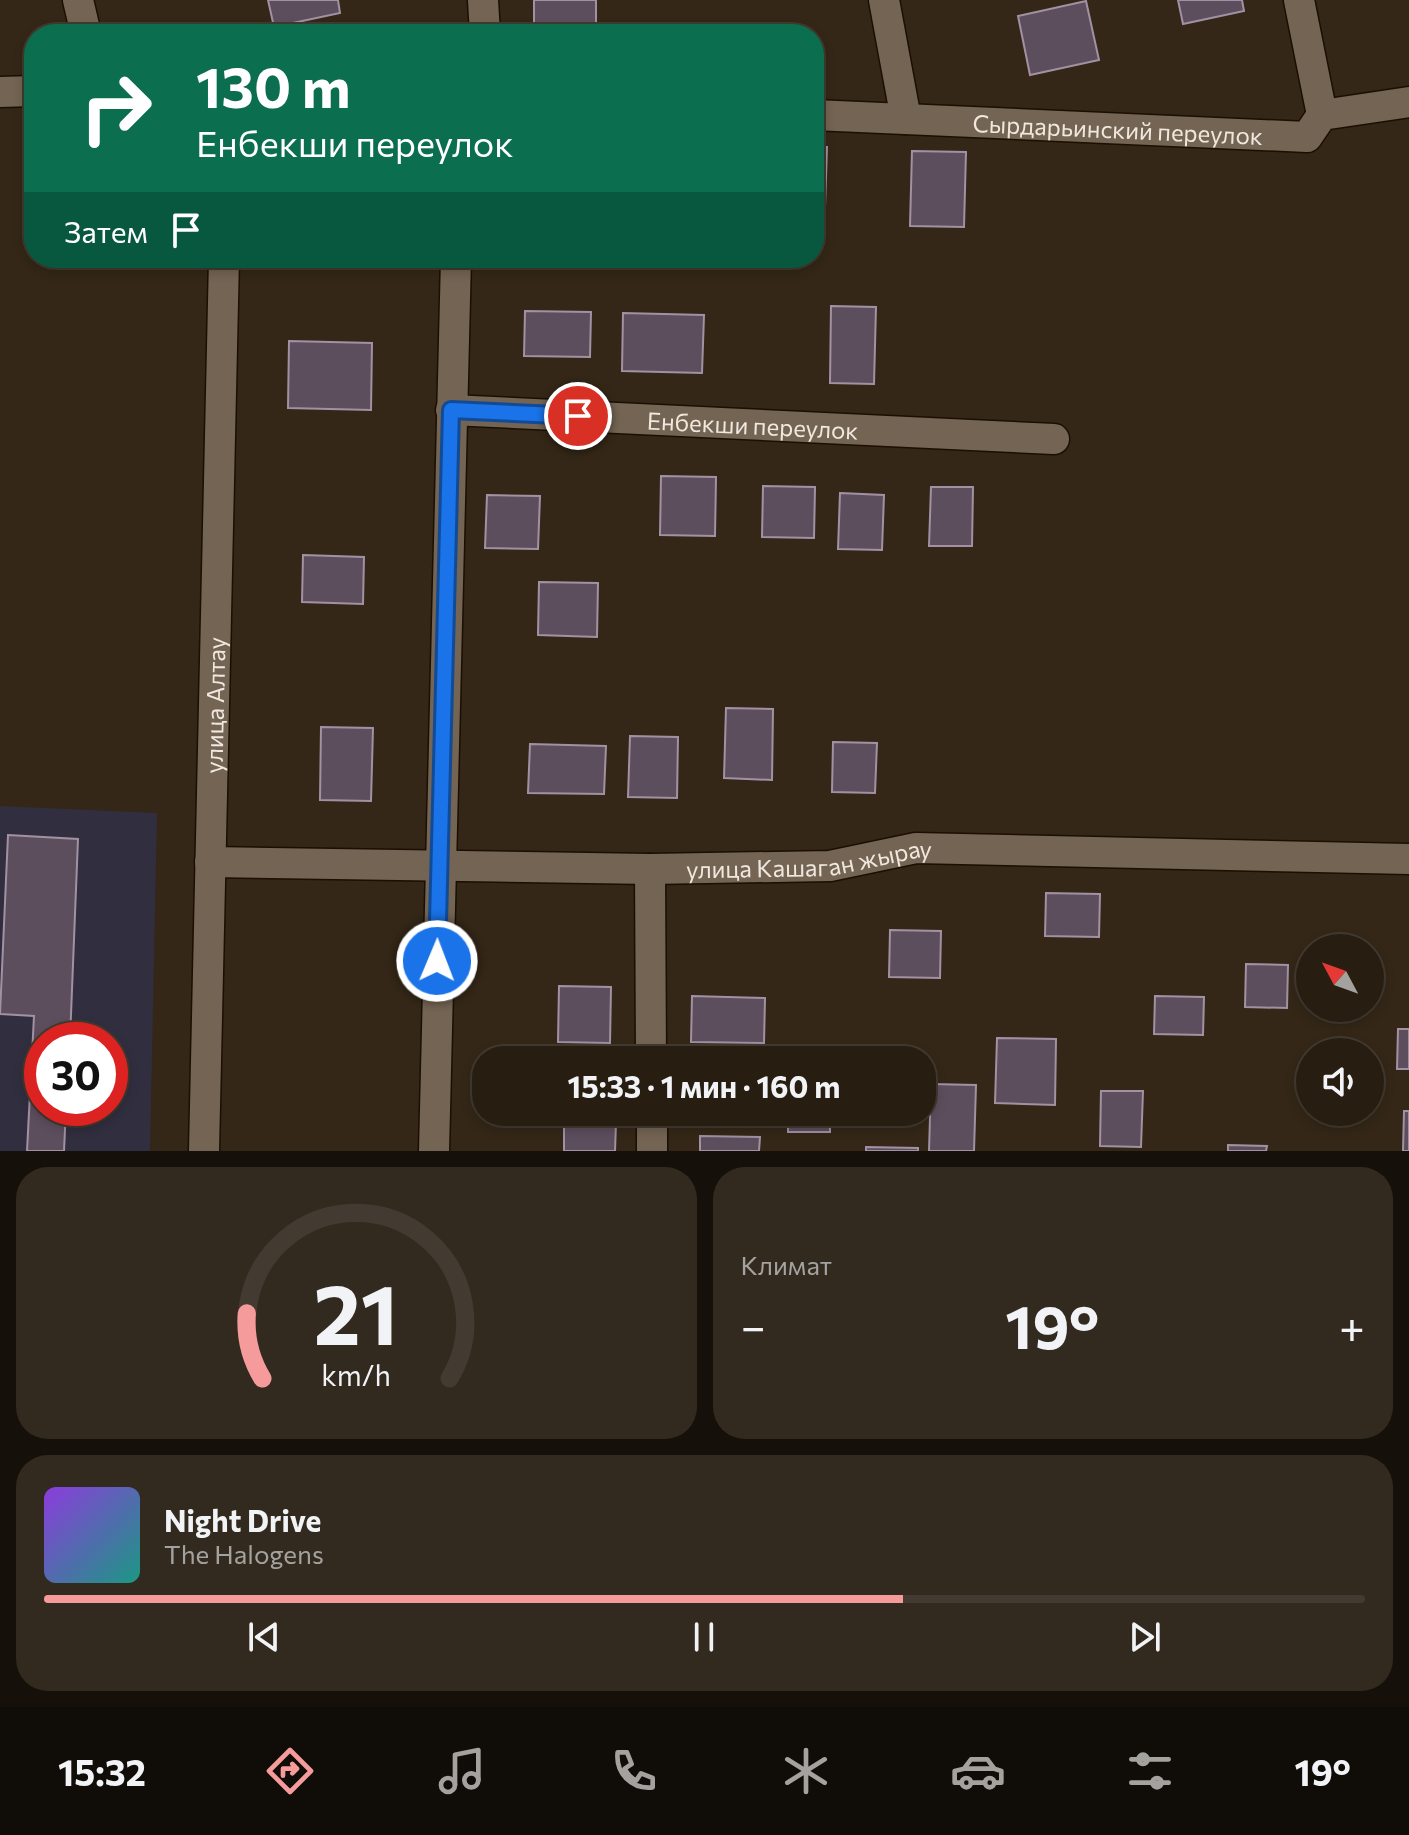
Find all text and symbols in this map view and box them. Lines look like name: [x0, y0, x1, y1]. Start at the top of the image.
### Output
text: 130 m: [196, 51, 351, 120]
icon: right: [64, 56, 168, 160]
street label: Сырдарьинский переулок: [972, 108, 1264, 150]
text: Енбекши переулок: [196, 120, 513, 164]
icon: arrive: [164, 208, 208, 252]
text: Затем: [64, 212, 148, 249]
pin: [544, 382, 612, 450]
icon: arrive: [556, 394, 600, 438]
street label: Енбекши переулок: [646, 405, 859, 444]
street label: улица Алтау: [198, 636, 230, 774]
street label: улица Кашаган жырау: [686, 833, 932, 883]
position arrow: [395, 919, 479, 1003]
north arrow: [1296, 934, 1384, 1022]
map controls: [1296, 934, 1384, 1126]
speed limit sign: 30: [24, 1022, 128, 1126]
button: sound: [1296, 1038, 1384, 1126]
text: 15:33 · 1 мин · 160 m: [568, 1067, 840, 1104]
text: Климат: [741, 1249, 832, 1280]
text: 21: [314, 1260, 399, 1362]
text: 19°: [1005, 1288, 1099, 1361]
text: −: [741, 1298, 766, 1352]
text: +: [1339, 1298, 1365, 1352]
text: km/h: [321, 1357, 391, 1392]
text: Night Drive: [164, 1501, 321, 1538]
text: The Halogens: [164, 1538, 324, 1569]
icon: previous: [242, 1615, 286, 1659]
icon: pause: [682, 1615, 726, 1659]
icon: next: [1123, 1615, 1167, 1659]
icon: directions: [262, 1743, 318, 1799]
icon: music: [434, 1743, 490, 1799]
icon: phone: [606, 1743, 662, 1799]
icon: climate: [778, 1743, 834, 1799]
icon: car: [950, 1743, 1006, 1799]
icon: filters: [1122, 1743, 1178, 1799]
text: 15:32: [58, 1749, 146, 1793]
text: 19°: [1294, 1749, 1351, 1793]

